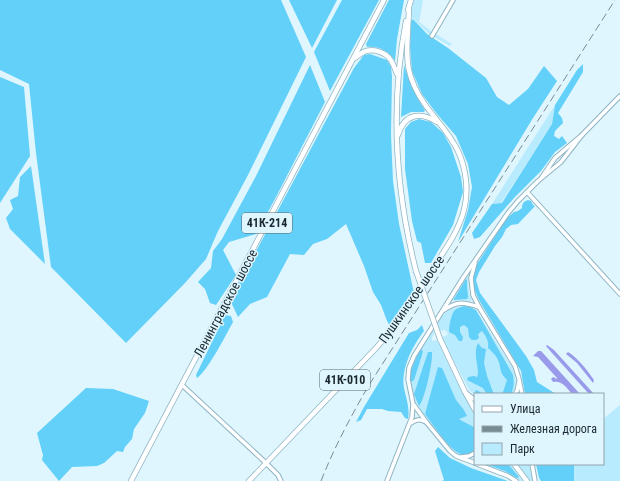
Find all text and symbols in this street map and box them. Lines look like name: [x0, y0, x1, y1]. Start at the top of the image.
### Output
road number: 41К-214: [242, 213, 292, 233]
street label: Ленинградское шоссе: [191, 247, 260, 360]
street label: Пушкинское шоссе: [376, 253, 447, 346]
road number: 41К-010: [320, 370, 370, 390]
legend: [474, 393, 604, 465]
text: Улица: [510, 402, 541, 416]
text: Железная дорога: [510, 422, 597, 436]
text: Парк: [510, 442, 535, 456]

